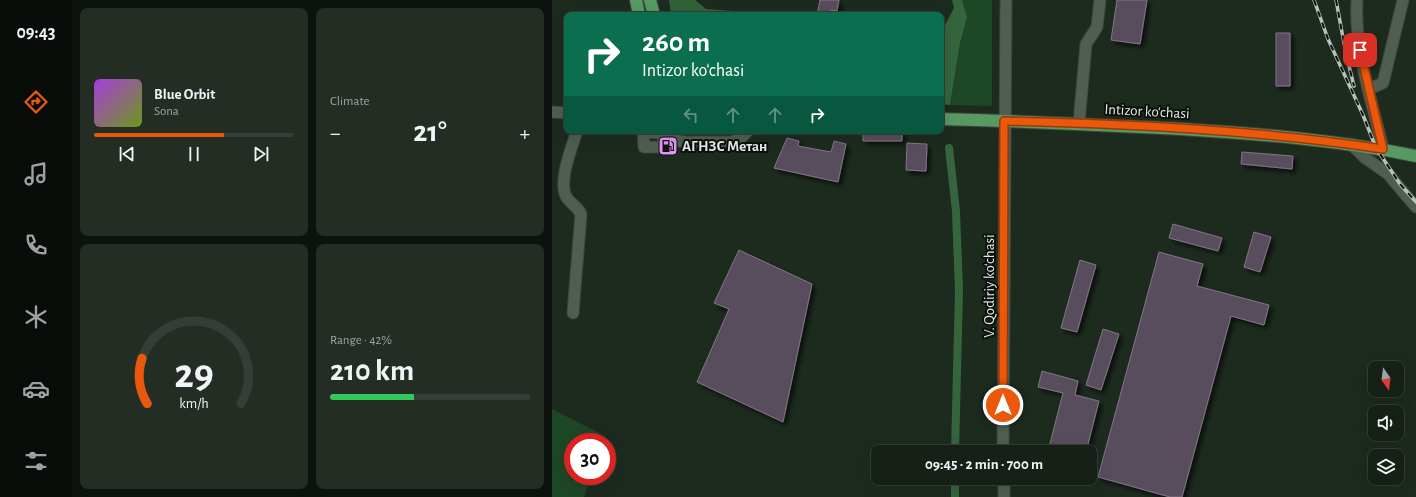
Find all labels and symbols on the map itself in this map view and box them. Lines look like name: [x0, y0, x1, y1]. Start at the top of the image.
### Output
pin: [1343, 33, 1377, 67]
street label: Intizor ko‘chasi: [1104, 102, 1190, 121]
fuel station icon: АГНЗС Метан: [657, 135, 679, 157]
place label: АГНЗС Метан: [682, 139, 767, 154]
street label: V. Qodiriy ko‘chasi: [982, 234, 997, 338]
north arrow: [1368, 361, 1404, 397]
position arrow: [982, 384, 1024, 426]
speed limit sign: 30: [564, 433, 616, 485]

